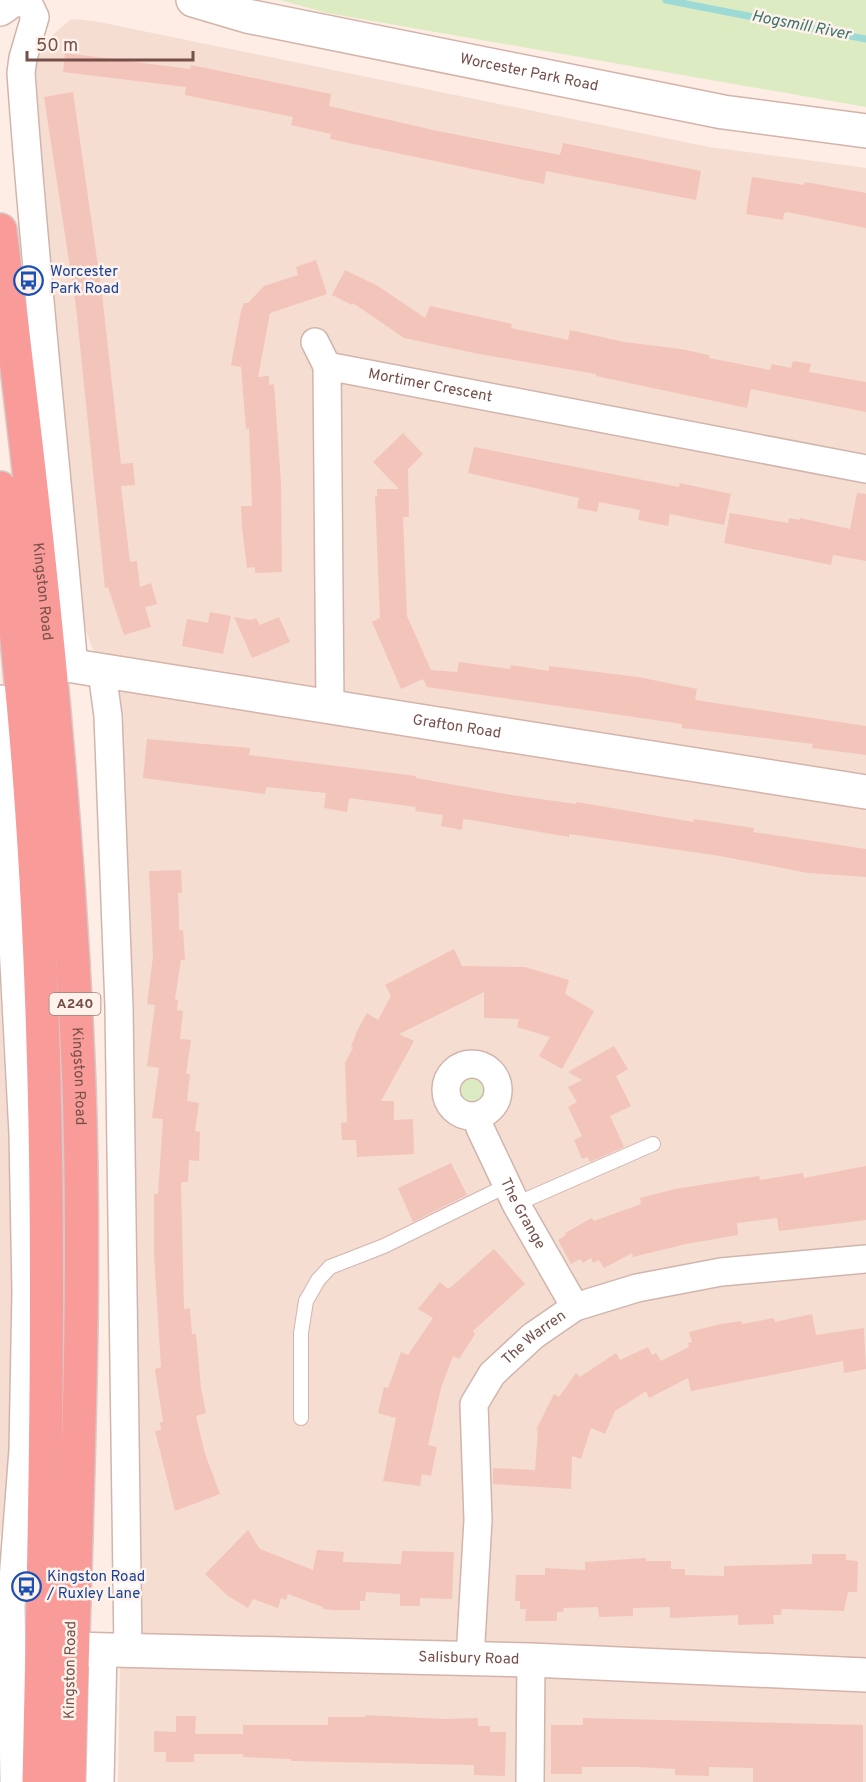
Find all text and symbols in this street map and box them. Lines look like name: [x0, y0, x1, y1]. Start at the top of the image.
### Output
water label: Hogsmill River: [750, 7, 854, 46]
scale bar: [27, 24, 194, 62]
text: 50 m: [36, 35, 78, 58]
street label: Worcester Park Road: [458, 50, 600, 96]
place label: Worcester Park Road: [50, 263, 119, 299]
bus stop icon: Worcester Park Road: [13, 265, 45, 297]
street label: Mortimer Crescent: [366, 365, 494, 407]
street label: Kingston Road: [28, 542, 57, 641]
street label: Grafton Road: [411, 711, 503, 743]
road number: A240: [50, 993, 100, 1015]
street label: Kingston Road: [67, 1027, 90, 1125]
street label: The Grange: [496, 1175, 549, 1253]
street label: The Warren: [498, 1306, 570, 1369]
place label: Kingston Road / Ruxley Lane: [46, 1568, 145, 1604]
bus stop icon: Kingston Road / Ruxley Lane: [10, 1570, 42, 1602]
street label: Kingston Road: [61, 1621, 81, 1719]
street label: Salisbury Road: [418, 1648, 520, 1669]

